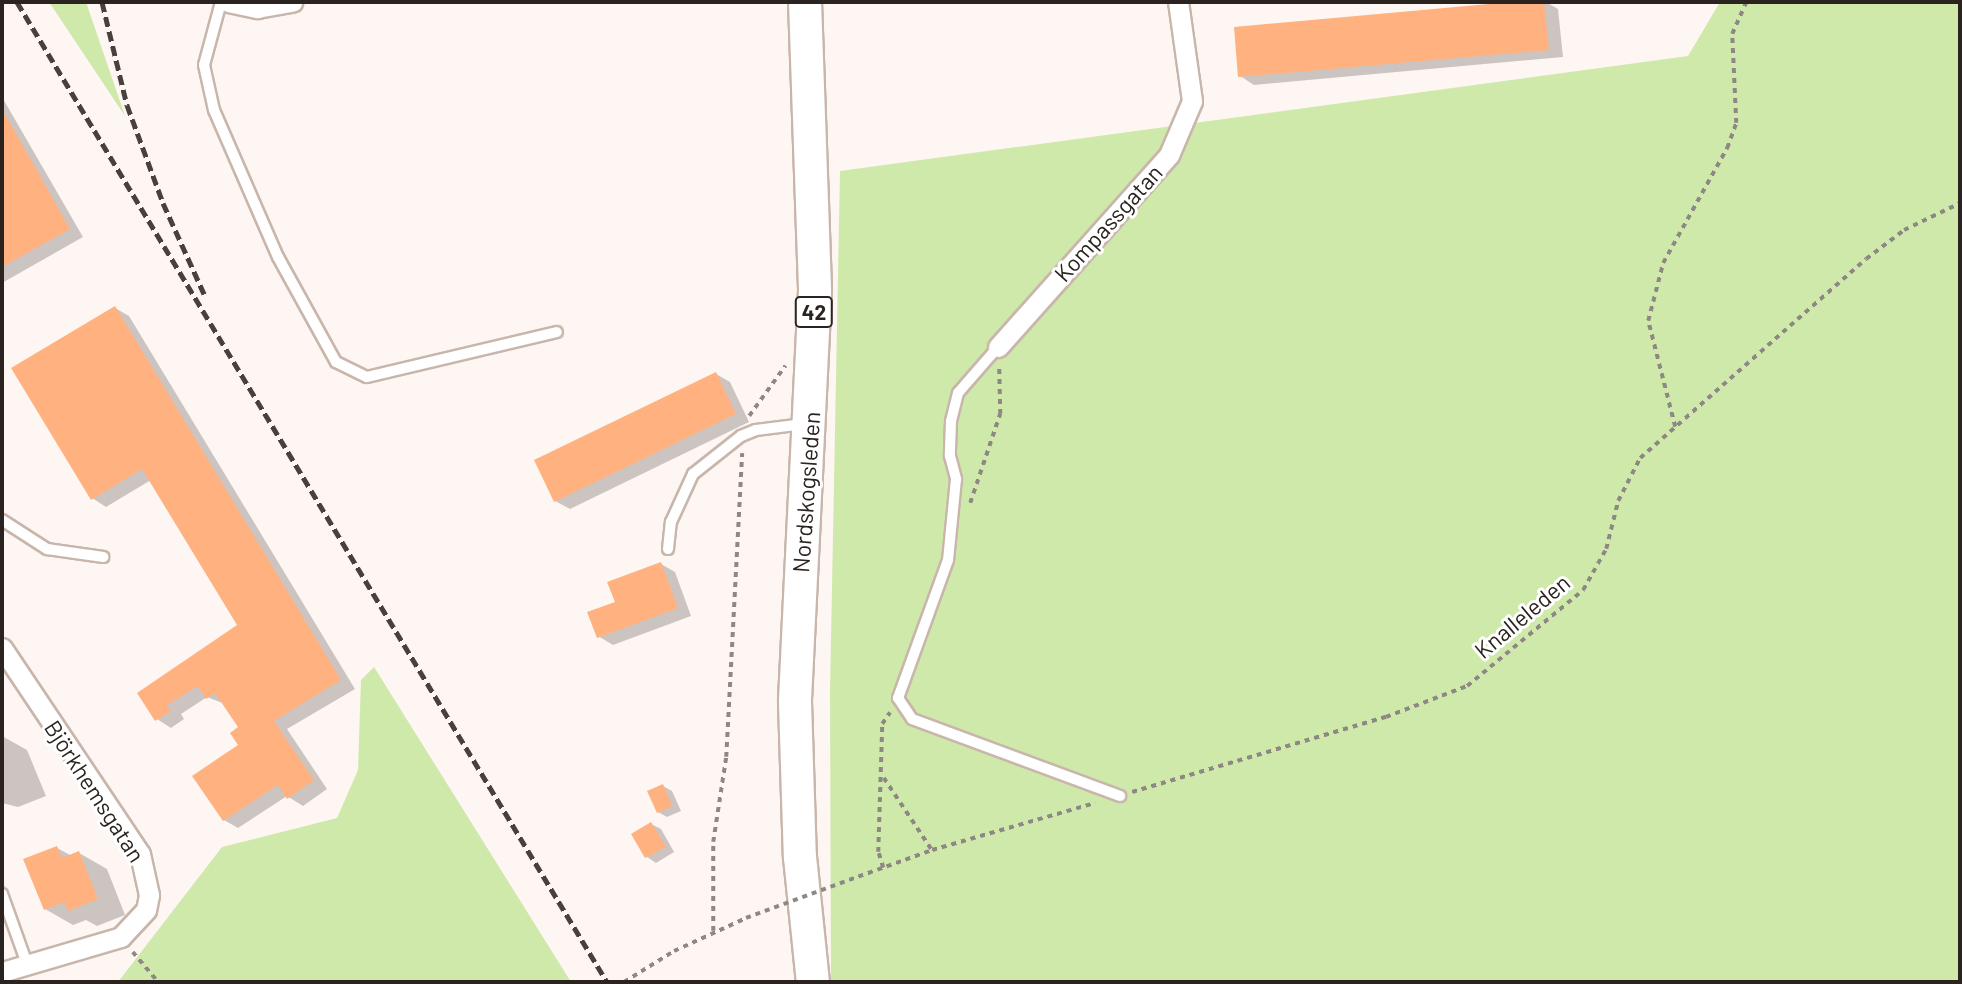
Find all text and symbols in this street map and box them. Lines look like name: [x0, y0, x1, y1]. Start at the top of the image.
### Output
street label: Kompassgatan: [1048, 159, 1168, 287]
road number: 42: [795, 294, 833, 330]
street label: Nordskogsleden: [787, 410, 825, 574]
street label: Knalleleden: [1469, 568, 1575, 664]
street label: Björkhemsgatan: [39, 715, 151, 867]

